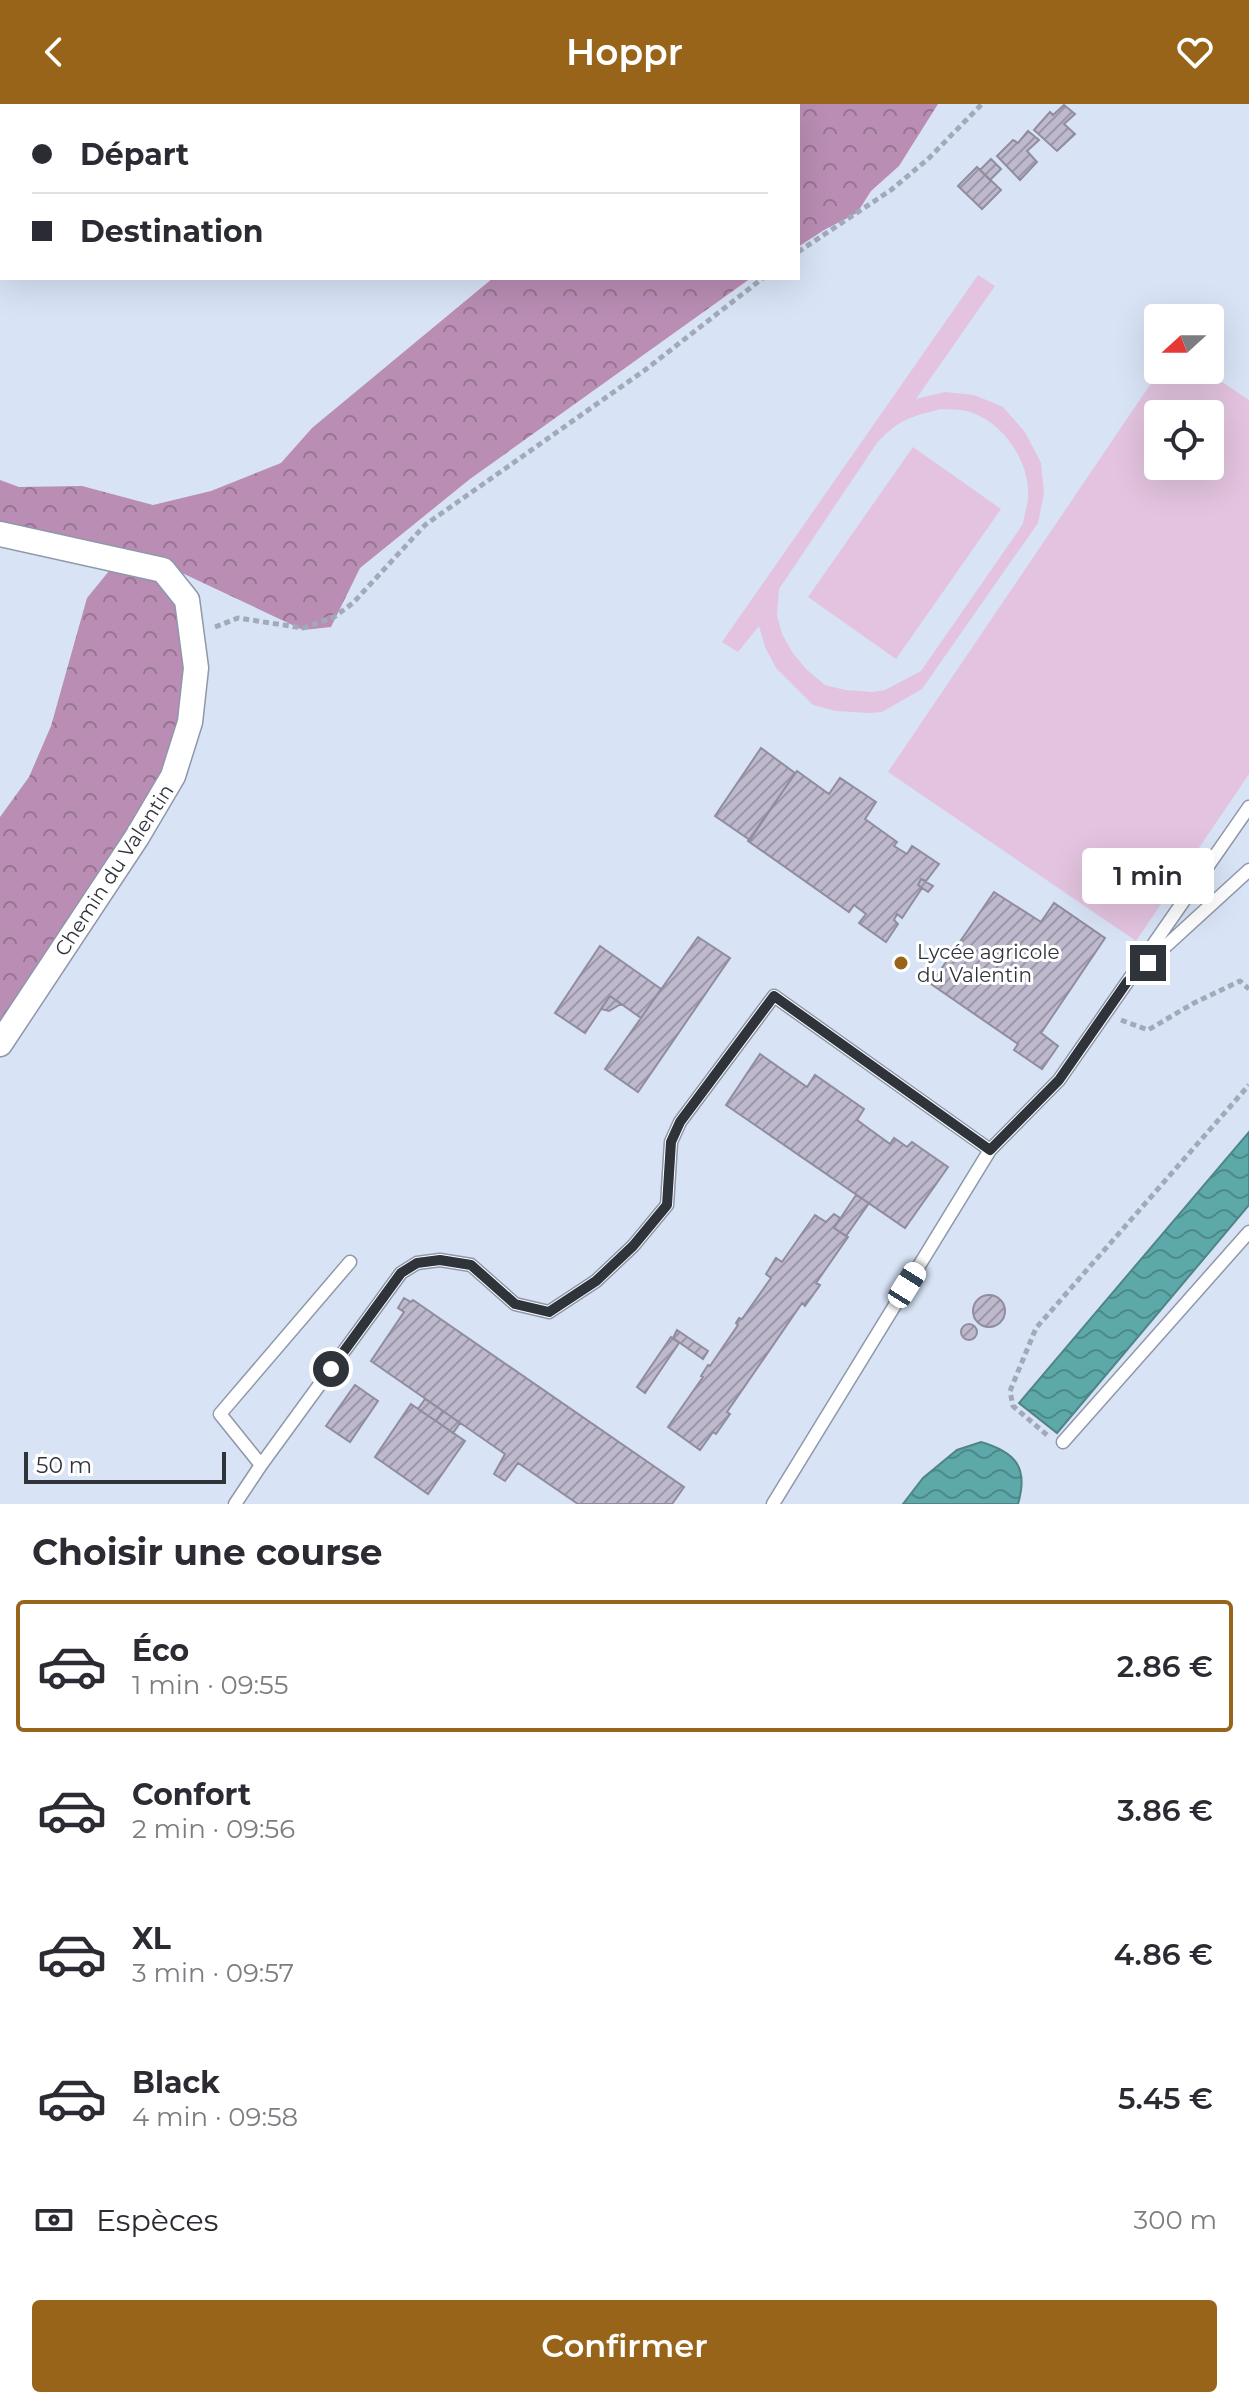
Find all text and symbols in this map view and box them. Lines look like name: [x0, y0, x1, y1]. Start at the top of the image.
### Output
icon: back: [32, 30, 76, 74]
text: Hoppr: [566, 30, 683, 74]
icon: heart: [1173, 30, 1217, 74]
text: Départ: [80, 136, 189, 173]
text: Destination: [80, 213, 263, 250]
north arrow: [1144, 304, 1224, 384]
map controls: [1144, 304, 1224, 480]
button: locate: [1144, 400, 1224, 480]
street label: Chemin du Valentin: [49, 780, 179, 960]
callout: 1 min: [1082, 847, 1214, 903]
text: 1 min: [1113, 860, 1183, 892]
place label: Lycée agricole du Valentin: [917, 940, 1060, 987]
route end: [1130, 945, 1166, 981]
marker: Lycée agricole du Valentin: [892, 954, 910, 972]
car: [884, 1258, 930, 1312]
route start: [313, 1351, 349, 1387]
scale bar: [24, 1448, 226, 1484]
text: 50 m: [36, 1452, 92, 1479]
text: Choisir une course: [32, 1530, 383, 1574]
icon: car: [36, 1630, 108, 1702]
text: Éco: [132, 1632, 189, 1669]
text: 2.86 €: [1117, 1648, 1213, 1685]
text: 1 min · 09:55: [132, 1669, 288, 1701]
icon: car: [36, 1774, 108, 1846]
text: Confort: [132, 1776, 251, 1813]
text: 3.86 €: [1117, 1792, 1213, 1829]
text: 2 min · 09:56: [132, 1813, 295, 1845]
icon: car: [36, 1918, 108, 1990]
text: XL: [132, 1920, 171, 1957]
text: 4.86 €: [1114, 1936, 1213, 1973]
text: 3 min · 09:57: [132, 1957, 294, 1989]
icon: car: [36, 2062, 108, 2134]
text: Black: [132, 2064, 220, 2101]
text: 5.45 €: [1118, 2080, 1213, 2117]
text: 4 min · 09:58: [132, 2101, 298, 2133]
icon: cash: [32, 2198, 76, 2242]
text: Espèces: [96, 2202, 218, 2239]
text: 300 m: [1134, 2204, 1217, 2236]
button: Confirmer: [32, 2300, 1217, 2392]

